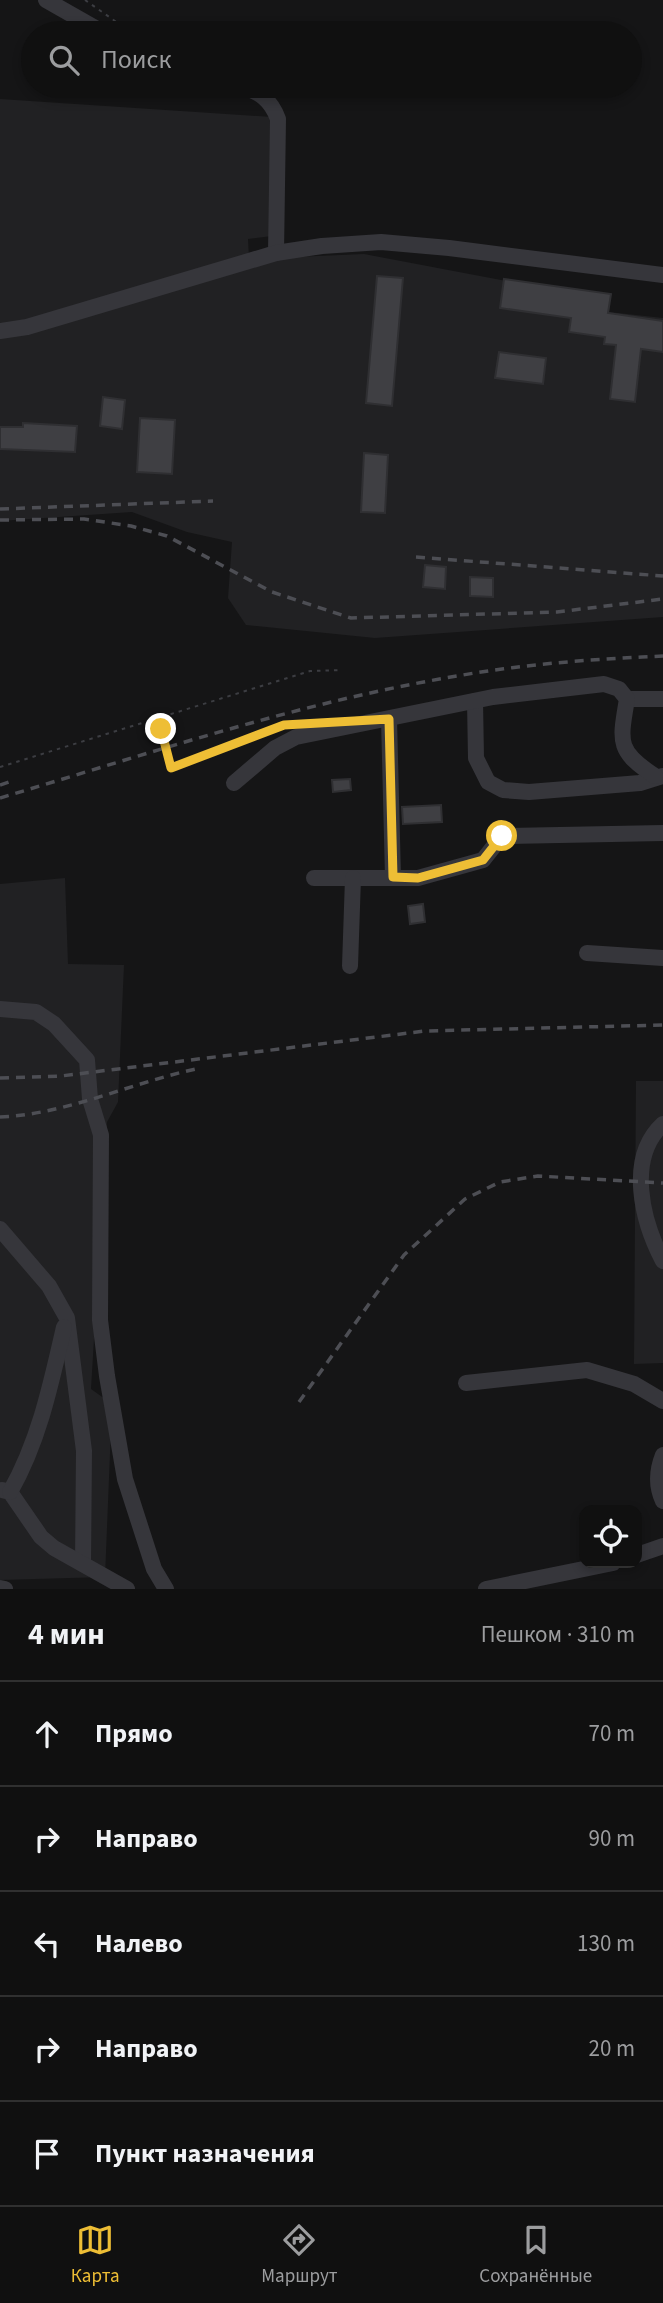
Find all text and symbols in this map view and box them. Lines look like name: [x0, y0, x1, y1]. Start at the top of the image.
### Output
search box: [21, 21, 642, 98]
icon: search: [45, 41, 83, 79]
text: Поиск: [101, 41, 171, 78]
route end: [145, 713, 176, 744]
route start: [486, 820, 517, 851]
map controls: [579, 1505, 642, 1568]
button: locate: [579, 1505, 642, 1568]
text: 4 мин: [28, 1613, 105, 1656]
text: Пешком · 310 m: [481, 1618, 635, 1651]
icon: ahead: [28, 1715, 66, 1753]
text: Прямо: [95, 1715, 173, 1752]
text: 70 m: [588, 1717, 635, 1750]
icon: right: [28, 1820, 66, 1858]
text: Направо: [95, 1820, 198, 1857]
text: 90 m: [588, 1822, 635, 1855]
icon: left: [28, 1925, 66, 1963]
text: Налево: [95, 1925, 183, 1962]
text: 130 m: [577, 1927, 635, 1960]
icon: right: [28, 2030, 66, 2068]
text: Направо: [95, 2030, 198, 2067]
text: 20 m: [588, 2032, 635, 2065]
icon: arrive: [28, 2135, 66, 2173]
text: Пункт назначения: [95, 2135, 315, 2172]
tab: Карта: [71, 2221, 120, 2290]
tab: Маршрут: [261, 2221, 338, 2290]
tab: Сохранённые: [479, 2221, 592, 2290]

